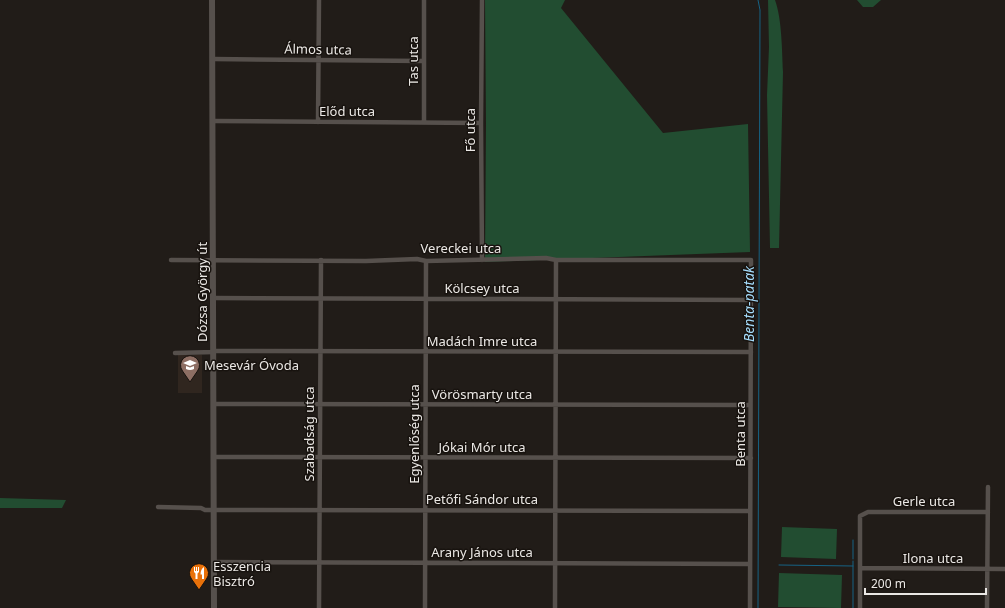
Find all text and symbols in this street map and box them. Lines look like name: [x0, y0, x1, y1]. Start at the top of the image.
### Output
street label: Tas utca: [404, 36, 422, 86]
street label: Álmos utca: [284, 39, 352, 59]
street label: Előd utca: [319, 102, 375, 120]
street label: Fő utca: [461, 108, 479, 152]
street label: Vereckei utca: [421, 239, 501, 257]
street label: Dózsa György út: [193, 242, 211, 342]
water label: Benta-patak: [739, 265, 758, 342]
street label: Kölcsey utca: [444, 279, 520, 297]
street label: Madách Imre utca: [427, 332, 537, 350]
school or university icon: Mesevár Óvoda: [179, 354, 201, 382]
place label: Mesevár Óvoda: [204, 356, 299, 374]
street label: Egyenlőség utca: [405, 384, 423, 484]
street label: Vörösmarty utca: [432, 385, 532, 403]
street label: Szabadság utca: [300, 387, 318, 481]
street label: Benta utca: [731, 401, 749, 467]
street label: Jókai Mór utca: [436, 438, 526, 456]
street label: Petőfi Sándor utca: [426, 490, 538, 508]
street label: Gerle utca: [893, 492, 955, 510]
street label: Arany János utca: [431, 543, 533, 561]
street label: Ilona utca: [903, 549, 963, 567]
place label: Esszencia Bisztró: [213, 557, 271, 590]
restaurant icon: Esszencia Bisztró: [188, 562, 210, 590]
scale bar: [865, 570, 986, 596]
text: 200 m: [871, 575, 906, 592]

